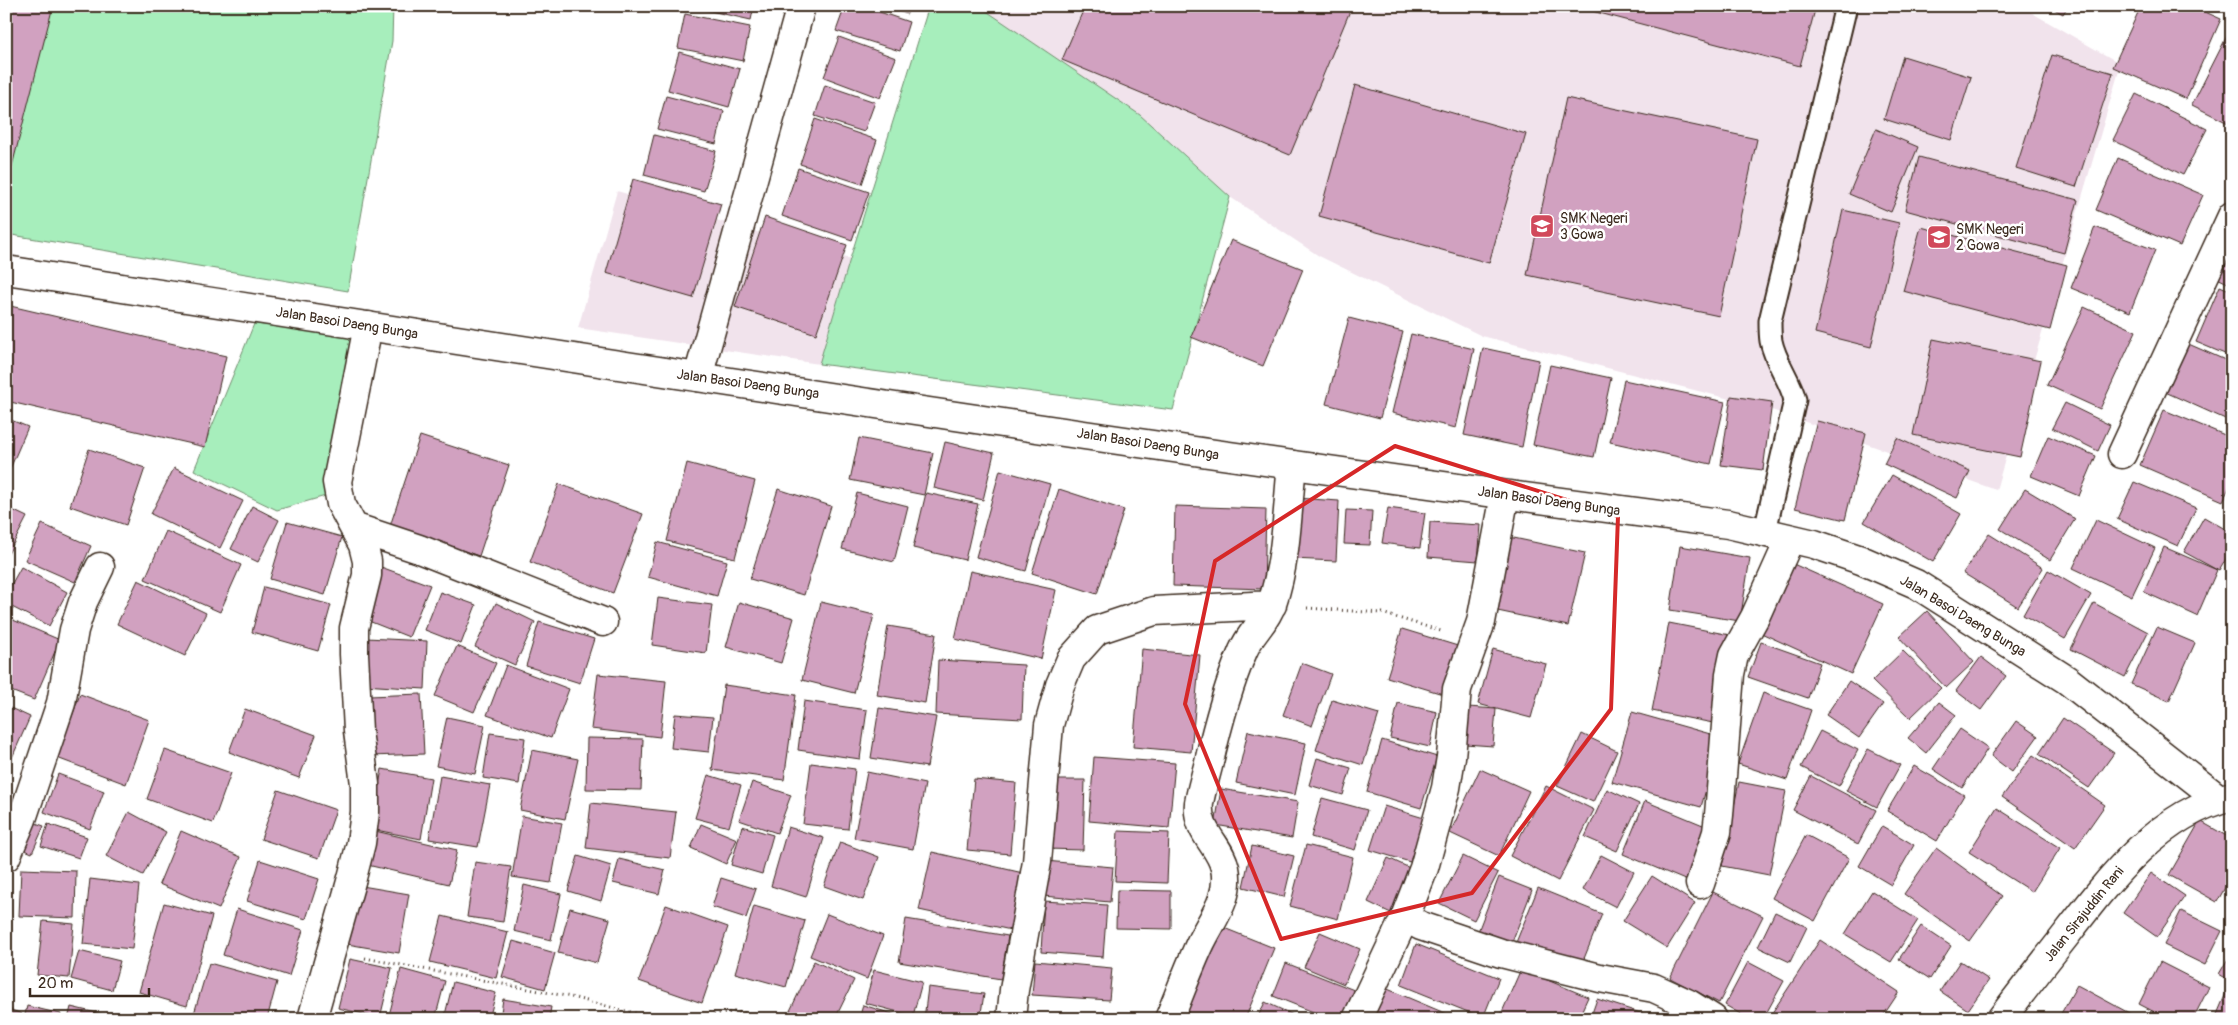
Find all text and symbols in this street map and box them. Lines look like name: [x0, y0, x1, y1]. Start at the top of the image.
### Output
place label: SMK Negeri 3 Gowa: [1560, 210, 1628, 243]
school or university icon: SMK Negeri 3 Gowa: [1529, 213, 1555, 239]
place label: SMK Negeri 2 Gowa: [1956, 221, 2024, 254]
school or university icon: SMK Negeri 2 Gowa: [1926, 224, 1952, 250]
street label: Jalan Basoi Daeng Bunga: [275, 303, 419, 343]
street label: Jalan Basoi Daeng Bunga: [676, 366, 820, 402]
street label: Jalan Basoi Daeng Bunga: [1076, 424, 1220, 464]
street label: Jalan Basoi Daeng Bunga: [1477, 483, 1621, 519]
street label: Jalan Basoi Daeng Bunga: [1897, 572, 2029, 660]
street label: Jalan Sirajuddin Rani: [2040, 863, 2128, 965]
scale bar: [30, 965, 149, 997]
text: 20 m: [38, 974, 73, 993]

